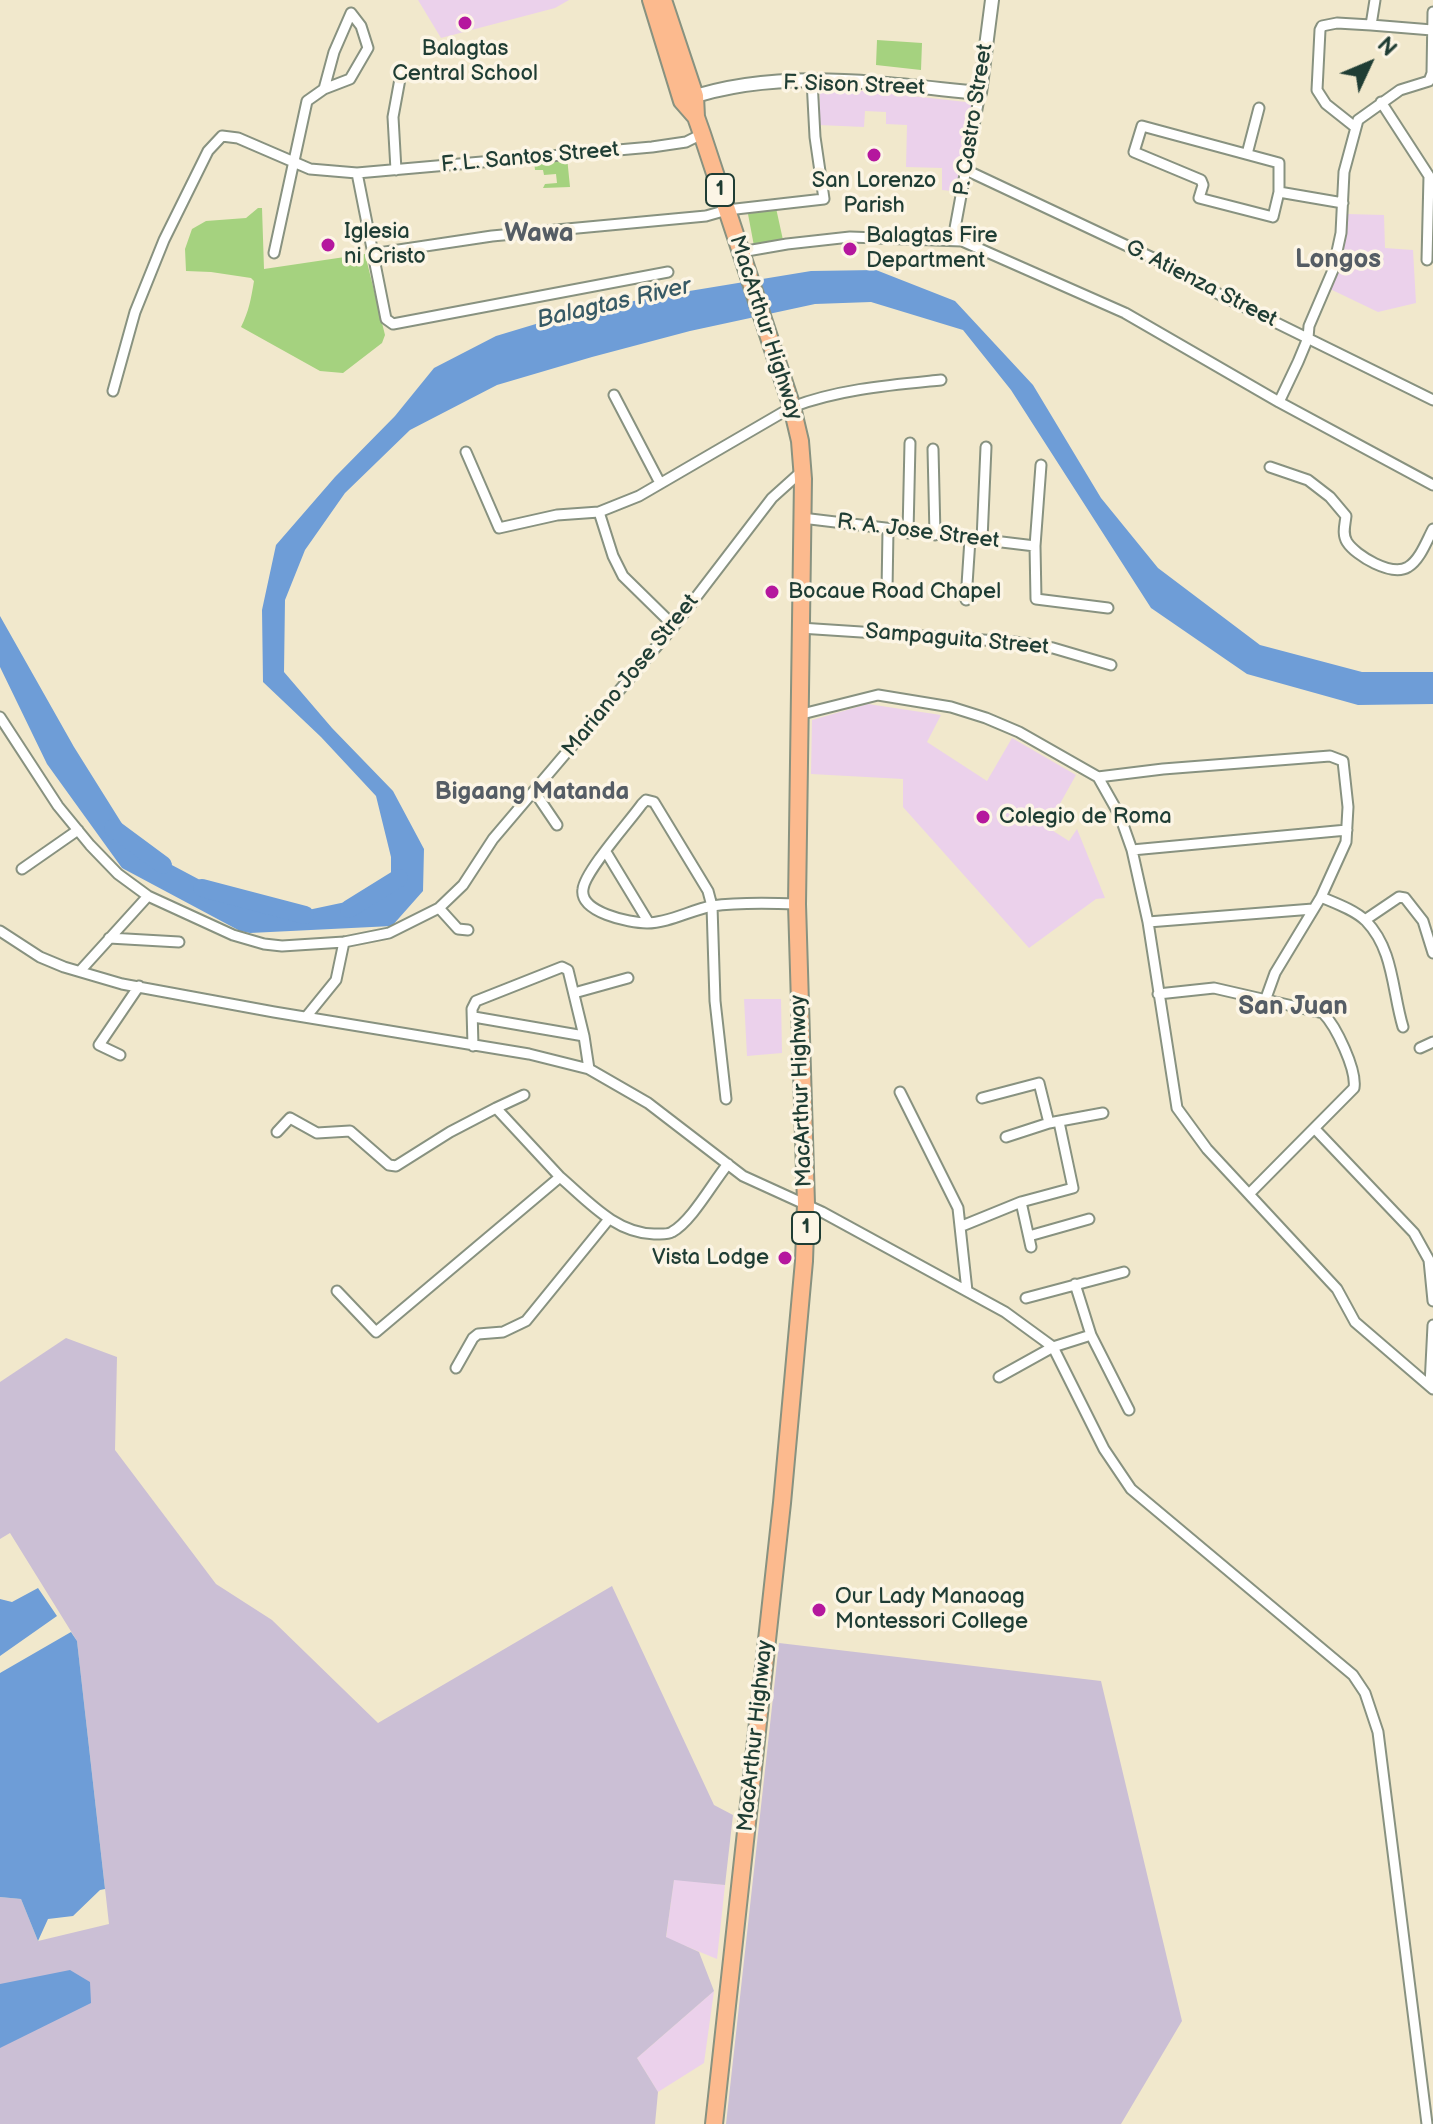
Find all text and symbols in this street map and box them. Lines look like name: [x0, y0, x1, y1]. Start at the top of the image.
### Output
marker: Balagtas Central School: [456, 14, 474, 32]
north arrow: [1329, 24, 1409, 104]
text: N: [1371, 32, 1402, 62]
place label: Balagtas Central School: [392, 36, 538, 88]
street label: P. Castro Street: [949, 42, 999, 198]
street label: F. Sison Street: [782, 70, 926, 102]
street label: F. L. Santos Street: [440, 137, 620, 179]
marker: San Lorenzo Parish: [865, 146, 883, 164]
place label: San Lorenzo Parish: [812, 168, 936, 220]
road number: 1: [706, 174, 734, 206]
district label: Wawa: [504, 218, 574, 250]
place label: Iglesia ni Cristo: [344, 219, 426, 270]
place label: Balagtas Fire Department: [866, 223, 998, 274]
street label: MacArthur Highway: [723, 232, 807, 424]
street label: G. Atienza Street: [1121, 234, 1281, 334]
marker: Iglesia ni Cristo: [319, 236, 337, 254]
marker: Balagtas Fire Department: [841, 240, 859, 258]
district label: Longos: [1295, 244, 1381, 276]
water label: Balagtas River: [534, 272, 694, 336]
street label: R. A. Jose Street: [835, 509, 1001, 555]
place label: Bocaue Road Chapel: [788, 579, 1001, 605]
marker: Bocaue Road Chapel: [763, 583, 781, 601]
street label: Mariano Jose Street: [557, 589, 705, 763]
street label: Sampaguita Street: [864, 619, 1050, 661]
district label: Bigaang Matanda: [435, 779, 629, 807]
place label: Colegio de Roma: [999, 804, 1172, 830]
marker: Colegio de Roma: [974, 808, 992, 826]
district label: San Juan: [1238, 991, 1348, 1023]
street label: MacArthur Highway: [785, 994, 819, 1188]
road number: 1: [792, 1212, 820, 1244]
place label: Vista Lodge: [652, 1245, 769, 1271]
marker: Vista Lodge: [776, 1249, 794, 1267]
place label: Our Lady Manaoag Montessori College: [835, 1584, 1028, 1636]
marker: Our Lady Manaoag Montessori College: [810, 1601, 828, 1619]
street label: MacArthur Highway: [733, 1639, 779, 1833]

